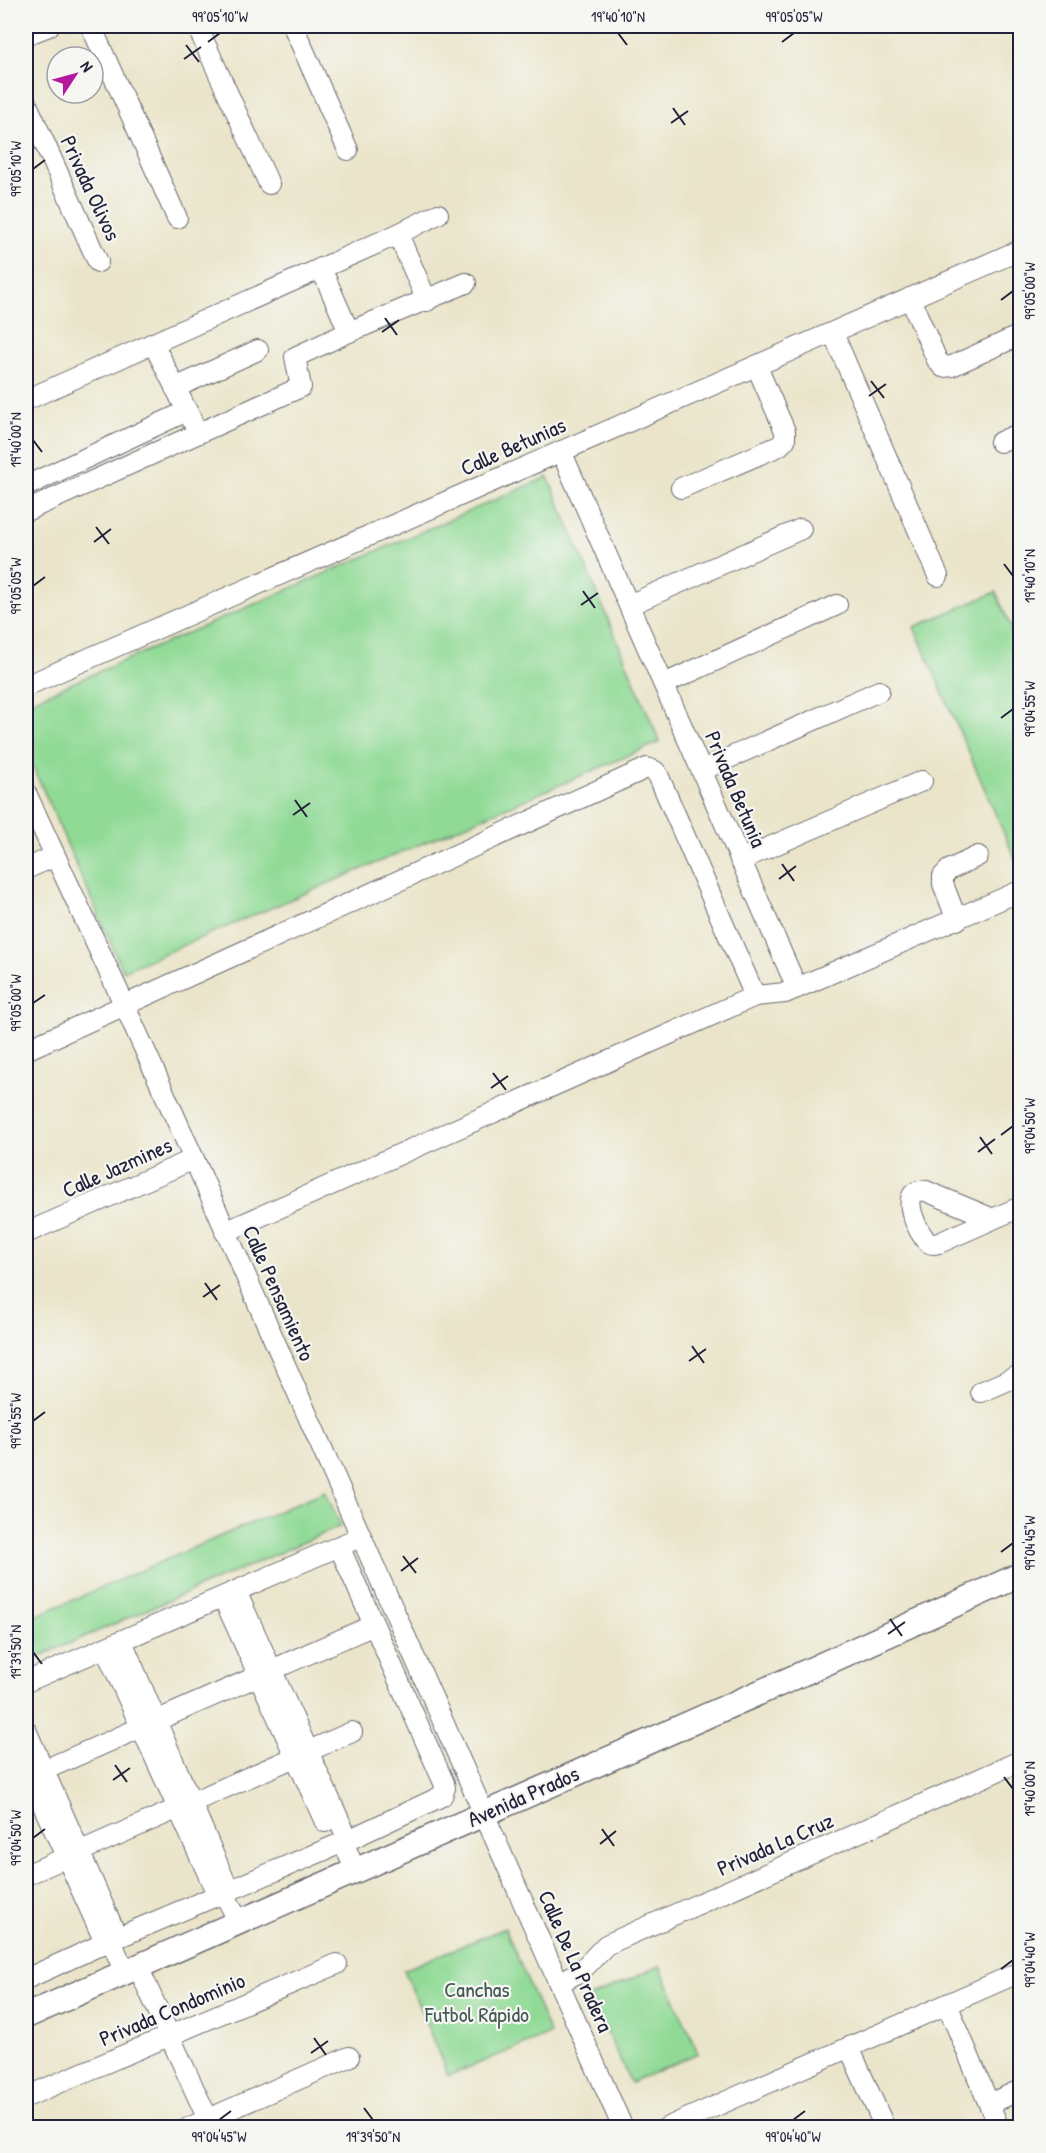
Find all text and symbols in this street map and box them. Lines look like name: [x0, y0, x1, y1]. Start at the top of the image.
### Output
text: 99°05'10"W: [192, 6, 249, 27]
text: 19°40'10"N: [591, 6, 645, 27]
text: 99°05'05"W: [766, 6, 823, 27]
north arrow: [45, 45, 105, 105]
text: N: [76, 56, 99, 76]
street label: Privada Olivos: [54, 131, 128, 245]
text: 99°05'10"W: [5, 140, 26, 197]
text: 99°05'00"W: [1019, 262, 1040, 320]
street label: Calle Betunias: [456, 409, 570, 483]
text: 19°40'00"N: [5, 412, 26, 468]
text: 19°40'10"N: [1019, 549, 1040, 603]
text: 99°05'05"W: [5, 557, 26, 614]
text: 99°04'55"W: [1019, 680, 1040, 737]
street label: Privada Betunia: [698, 726, 774, 852]
text: 99°05'00"W: [5, 974, 26, 1032]
text: 99°04'50"W: [1019, 1097, 1040, 1154]
street label: Calle Jazmines: [57, 1129, 177, 1205]
street label: Calle Pensamiento: [236, 1220, 322, 1366]
text: 99°04'55"W: [5, 1392, 26, 1449]
text: 99°04'45"W: [1019, 1515, 1040, 1571]
text: 19°39'50"N: [5, 1625, 26, 1679]
street label: Avenida Prados: [463, 1758, 583, 1834]
text: 19°40'00"N: [1019, 1761, 1040, 1817]
street label: Privada La Cruz: [712, 1805, 838, 1883]
text: 99°04'50"W: [5, 1809, 26, 1866]
street label: Calle De La Pradera: [531, 1885, 621, 2037]
text: 99°04'40"W: [1019, 1932, 1040, 1988]
street label: Privada Condominio: [95, 1965, 250, 2053]
park label: Canchas Futbol Rápido: [424, 1974, 529, 2029]
text: 99°04'45"W: [191, 2126, 247, 2147]
text: 19°39'50"N: [346, 2126, 400, 2147]
text: 99°04'40"W: [765, 2126, 821, 2147]

